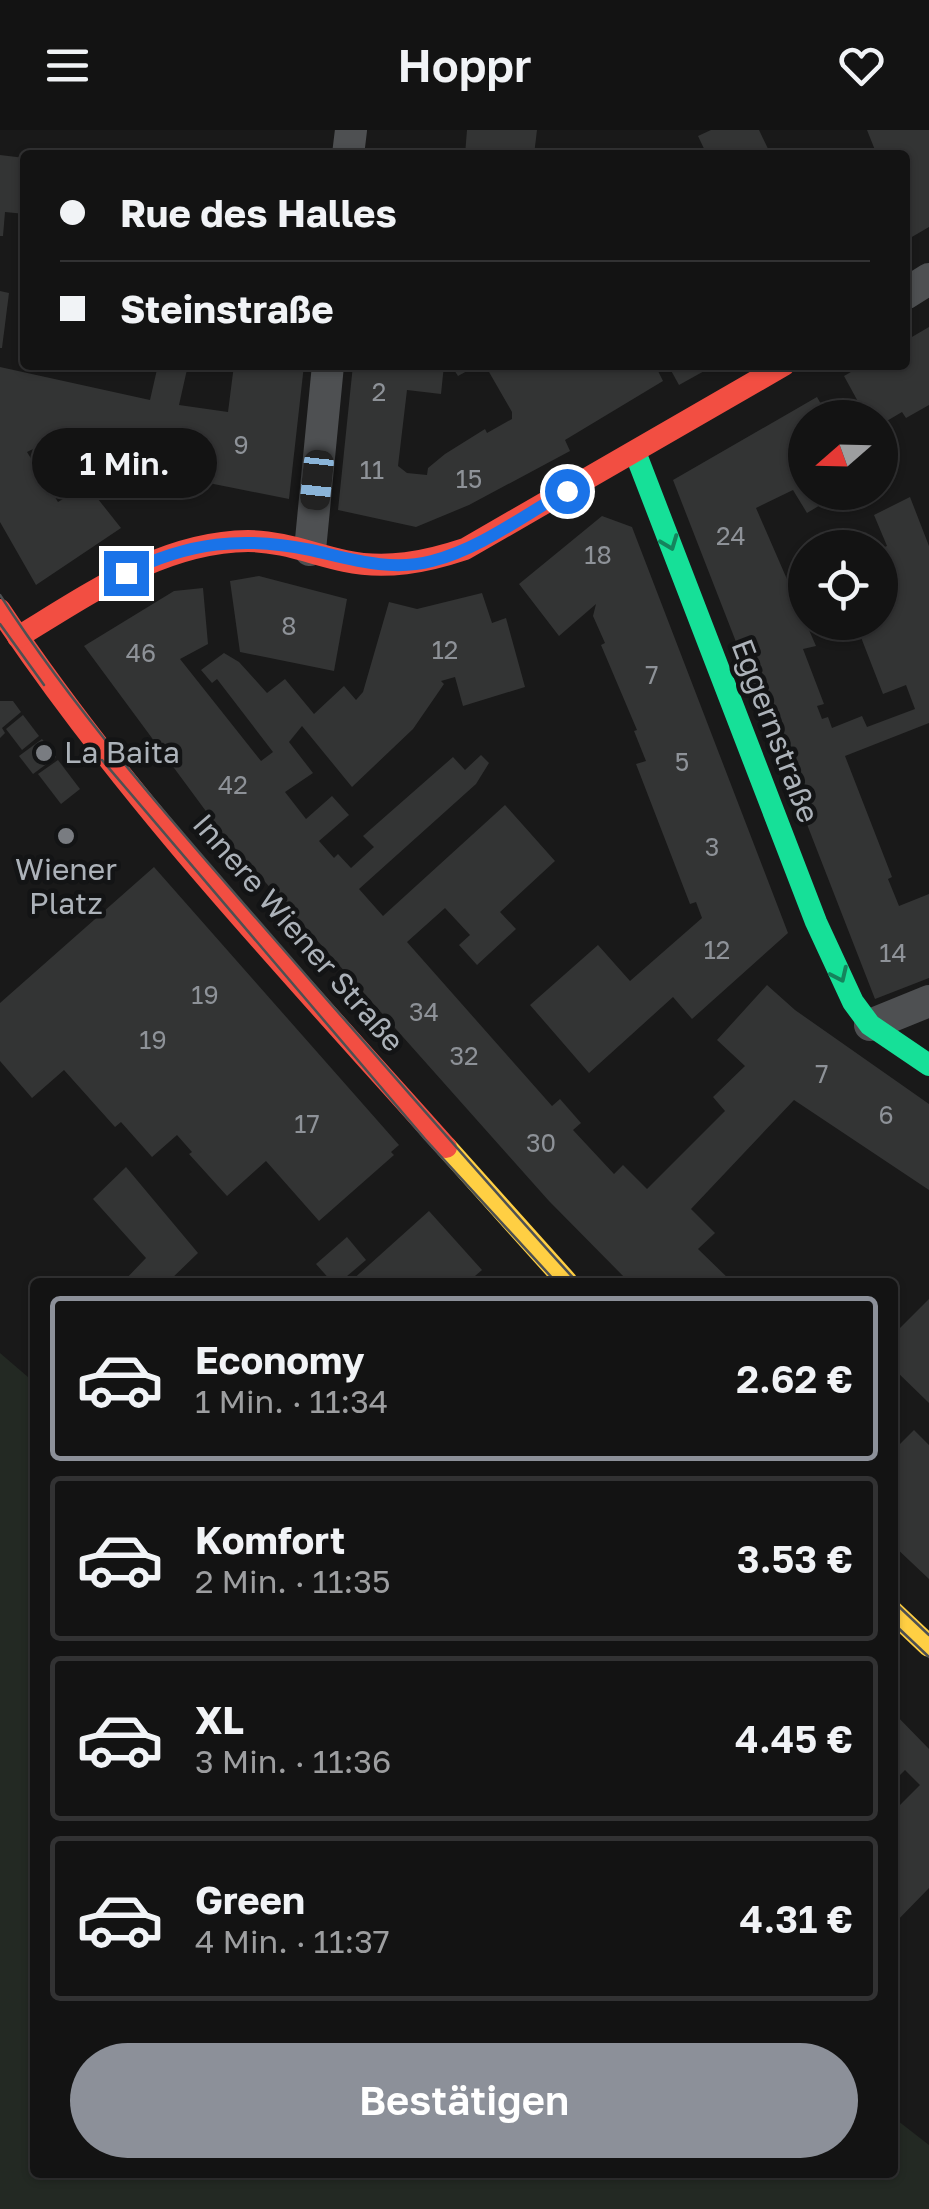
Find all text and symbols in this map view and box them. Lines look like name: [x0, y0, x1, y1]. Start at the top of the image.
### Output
icon: menu: [40, 38, 95, 93]
text: Hoppr: [397, 38, 532, 92]
icon: heart: [834, 38, 889, 93]
text: Rue des Halles: [120, 190, 397, 235]
text: Steinstraße: [120, 286, 334, 331]
house number: 2: [372, 376, 386, 407]
north arrow: [788, 400, 898, 510]
map controls: [788, 400, 898, 640]
callout: 1 Min.: [34, 428, 218, 498]
house number: 9: [233, 429, 249, 460]
text: 1 Min.: [79, 444, 170, 482]
car: [299, 449, 335, 511]
house number: 11: [360, 454, 384, 485]
house number: 15: [456, 463, 482, 494]
route start: [545, 469, 590, 514]
house number: 24: [716, 520, 746, 551]
button: locate: [788, 530, 898, 640]
one-way arrow: [659, 534, 679, 551]
house number: 18: [584, 539, 612, 570]
route end: [104, 551, 149, 596]
house number: 8: [281, 610, 297, 641]
house number: 12: [432, 634, 458, 665]
street label: Eggernstraße: [724, 634, 827, 827]
house number: 46: [126, 637, 156, 668]
house number: 7: [645, 659, 659, 690]
place label: La Baita: [64, 734, 180, 770]
marker: La Baita: [33, 742, 55, 764]
house number: 5: [675, 746, 689, 777]
house number: 42: [218, 769, 248, 800]
street label: Innere Wiener Straße: [186, 806, 412, 1059]
marker: Wiener Platz: [55, 825, 77, 847]
house number: 3: [705, 831, 719, 862]
place label: Wiener Platz: [15, 851, 117, 921]
house number: 12: [704, 934, 730, 965]
house number: 14: [879, 937, 907, 968]
one-way arrow: [828, 965, 848, 983]
house number: 19: [191, 979, 219, 1010]
house number: 34: [409, 996, 439, 1027]
house number: 19: [139, 1024, 167, 1055]
house number: 32: [449, 1040, 479, 1071]
house number: 7: [815, 1058, 829, 1089]
house number: 6: [878, 1099, 894, 1130]
house number: 17: [294, 1108, 320, 1139]
house number: 30: [526, 1127, 556, 1158]
icon: car: [75, 1334, 165, 1424]
text: Economy: [195, 1337, 364, 1382]
text: 2.62 €: [736, 1356, 853, 1401]
text: 1 Min. · 11:34: [195, 1382, 388, 1420]
icon: car: [75, 1514, 165, 1604]
text: Komfort: [195, 1517, 345, 1562]
text: 3.53 €: [737, 1536, 853, 1581]
text: 2 Min. · 11:35: [195, 1562, 390, 1600]
icon: car: [75, 1694, 165, 1784]
text: XL: [195, 1697, 244, 1742]
text: 4.45 €: [735, 1716, 853, 1761]
text: 3 Min. · 11:36: [195, 1742, 391, 1780]
icon: car: [75, 1874, 165, 1964]
text: Green: [195, 1877, 305, 1922]
text: 4.31 €: [740, 1896, 853, 1941]
text: 4 Min. · 11:37: [195, 1922, 390, 1960]
button: Bestätigen: [70, 2043, 858, 2158]

